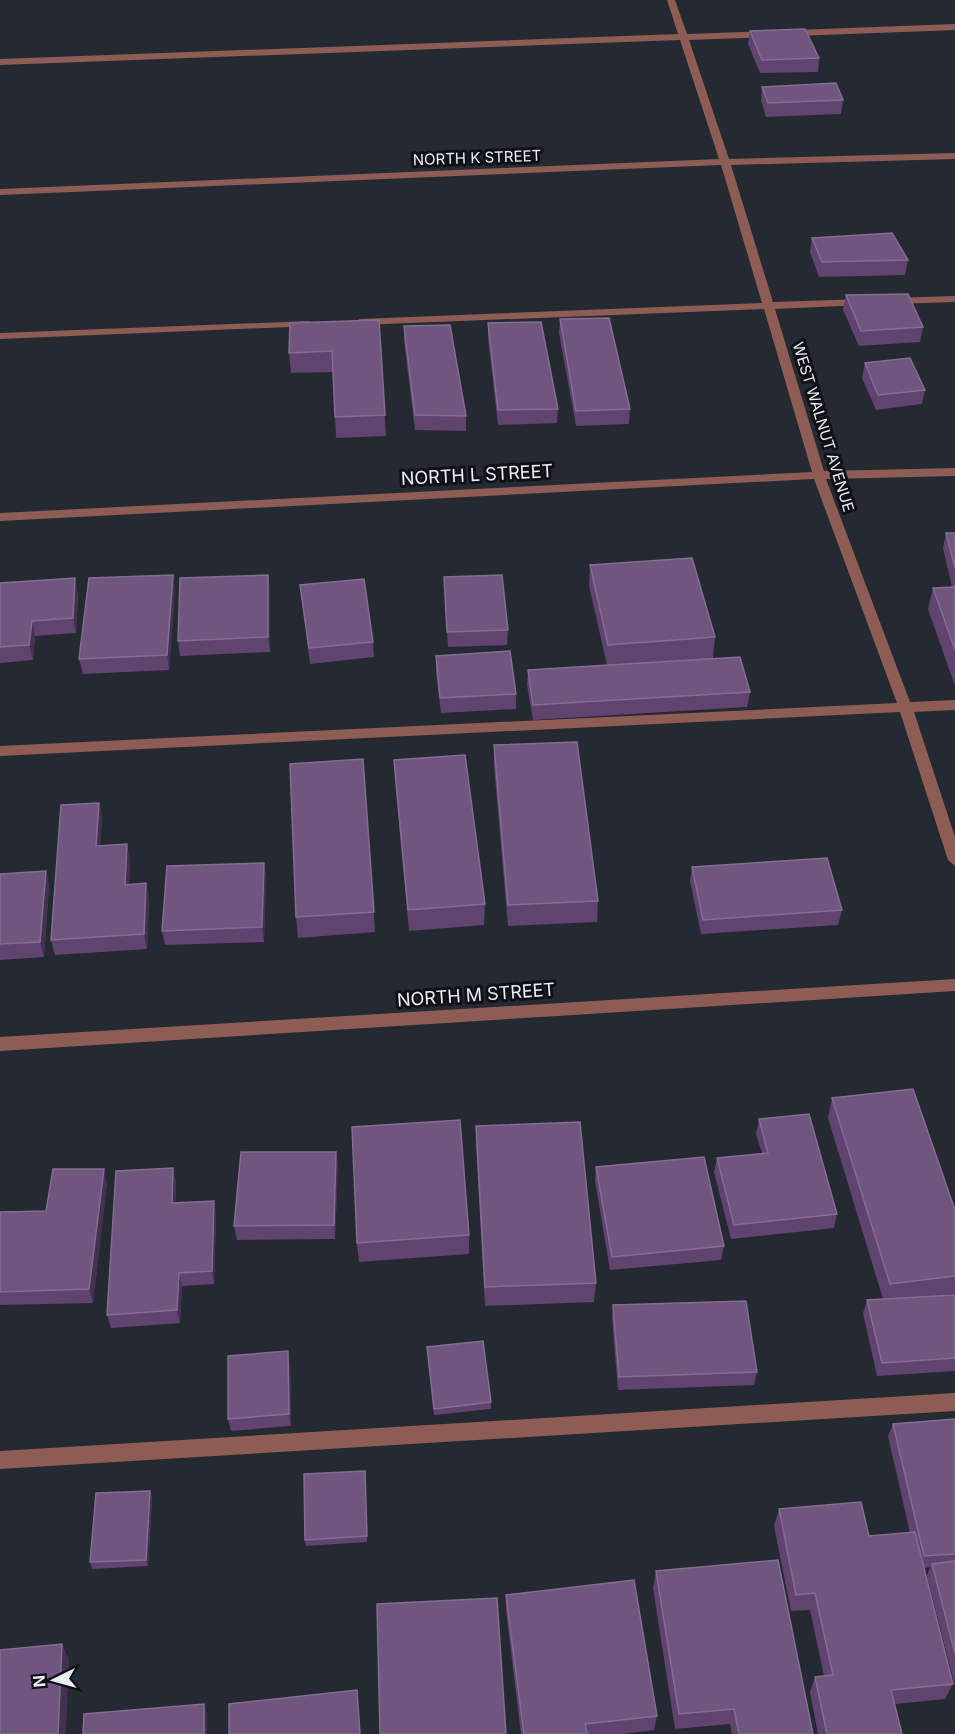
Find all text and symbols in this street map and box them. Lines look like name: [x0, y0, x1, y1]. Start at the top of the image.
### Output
street label: NORTH K STREET: [412, 146, 542, 169]
street label: WEST WALNUT AVENUE: [789, 340, 858, 514]
street label: NORTH L STREET: [400, 460, 554, 489]
street label: NORTH M STREET: [396, 979, 556, 1010]
north arrow: [24, 1650, 84, 1710]
text: N: [29, 1674, 50, 1688]

